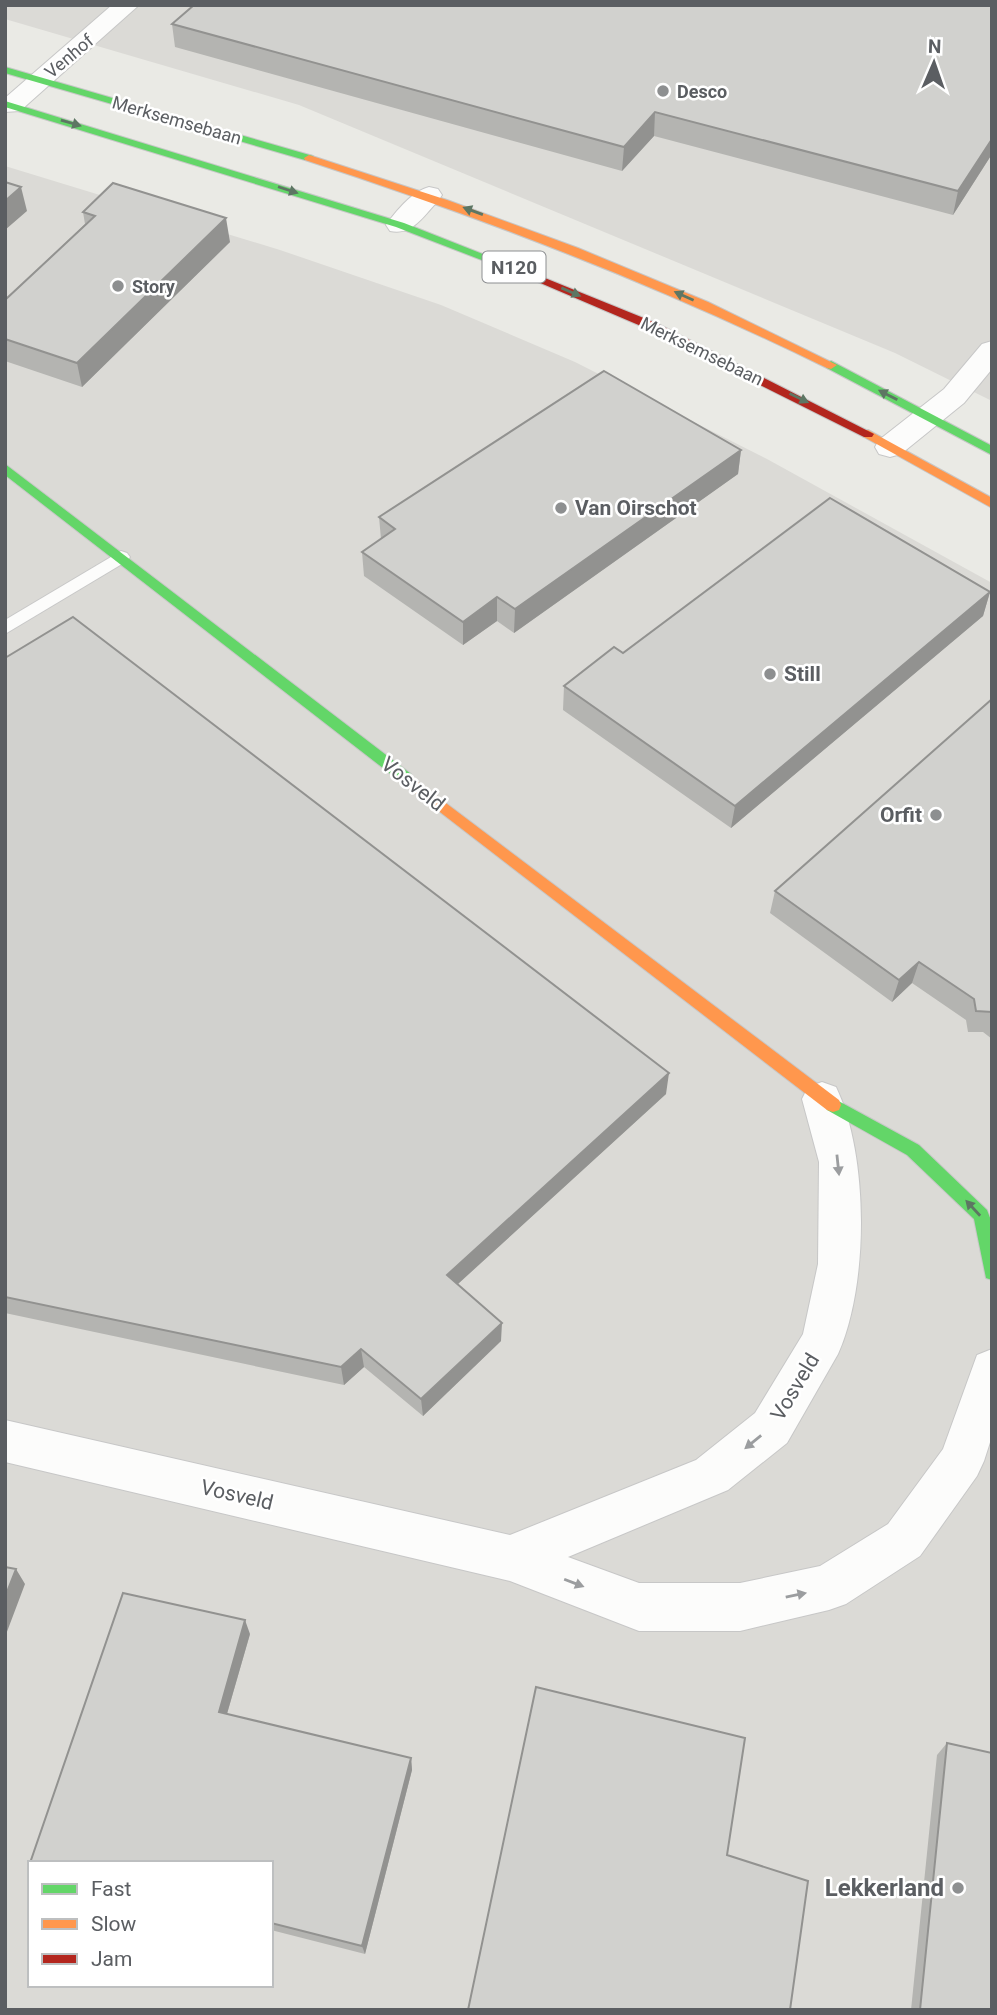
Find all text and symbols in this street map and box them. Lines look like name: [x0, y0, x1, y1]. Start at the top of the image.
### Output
north arrow: [899, 28, 969, 98]
street label: Venhof: [40, 29, 98, 82]
text: N: [927, 35, 942, 58]
place label: Desco: [677, 81, 727, 102]
marker: Desco: [655, 83, 671, 99]
street label: Merksemsebaan: [110, 91, 244, 149]
one-way arrow: [61, 119, 82, 129]
one-way arrow: [278, 185, 299, 195]
one-way arrow: [462, 205, 483, 216]
road number: N120: [482, 252, 546, 282]
place label: Story: [132, 276, 176, 297]
marker: Story: [110, 278, 126, 294]
one-way arrow: [561, 286, 582, 297]
one-way arrow: [674, 290, 694, 302]
street label: Merksemsebaan: [637, 312, 767, 390]
one-way arrow: [878, 390, 898, 402]
one-way arrow: [789, 393, 809, 404]
place label: Van Oirschot: [575, 496, 697, 520]
marker: Van Oirschot: [553, 500, 569, 516]
place label: Still: [784, 662, 821, 686]
marker: Still: [762, 666, 778, 682]
street label: Vosveld: [377, 752, 449, 816]
place label: Orfit: [880, 803, 922, 827]
marker: Orfit: [928, 807, 944, 823]
one-way arrow: [832, 1154, 843, 1176]
one-way arrow: [965, 1200, 981, 1217]
street label: Vosveld: [766, 1349, 824, 1425]
one-way arrow: [745, 1434, 763, 1449]
street label: Vosveld: [198, 1475, 276, 1515]
one-way arrow: [564, 1577, 585, 1588]
one-way arrow: [785, 1589, 807, 1600]
legend: [28, 1861, 273, 1987]
place label: Lekkerland: [825, 1874, 944, 1902]
text: Fast: [91, 1877, 132, 1901]
marker: Lekkerland: [950, 1880, 966, 1896]
text: Slow: [91, 1912, 137, 1936]
text: Jam: [91, 1947, 132, 1971]

